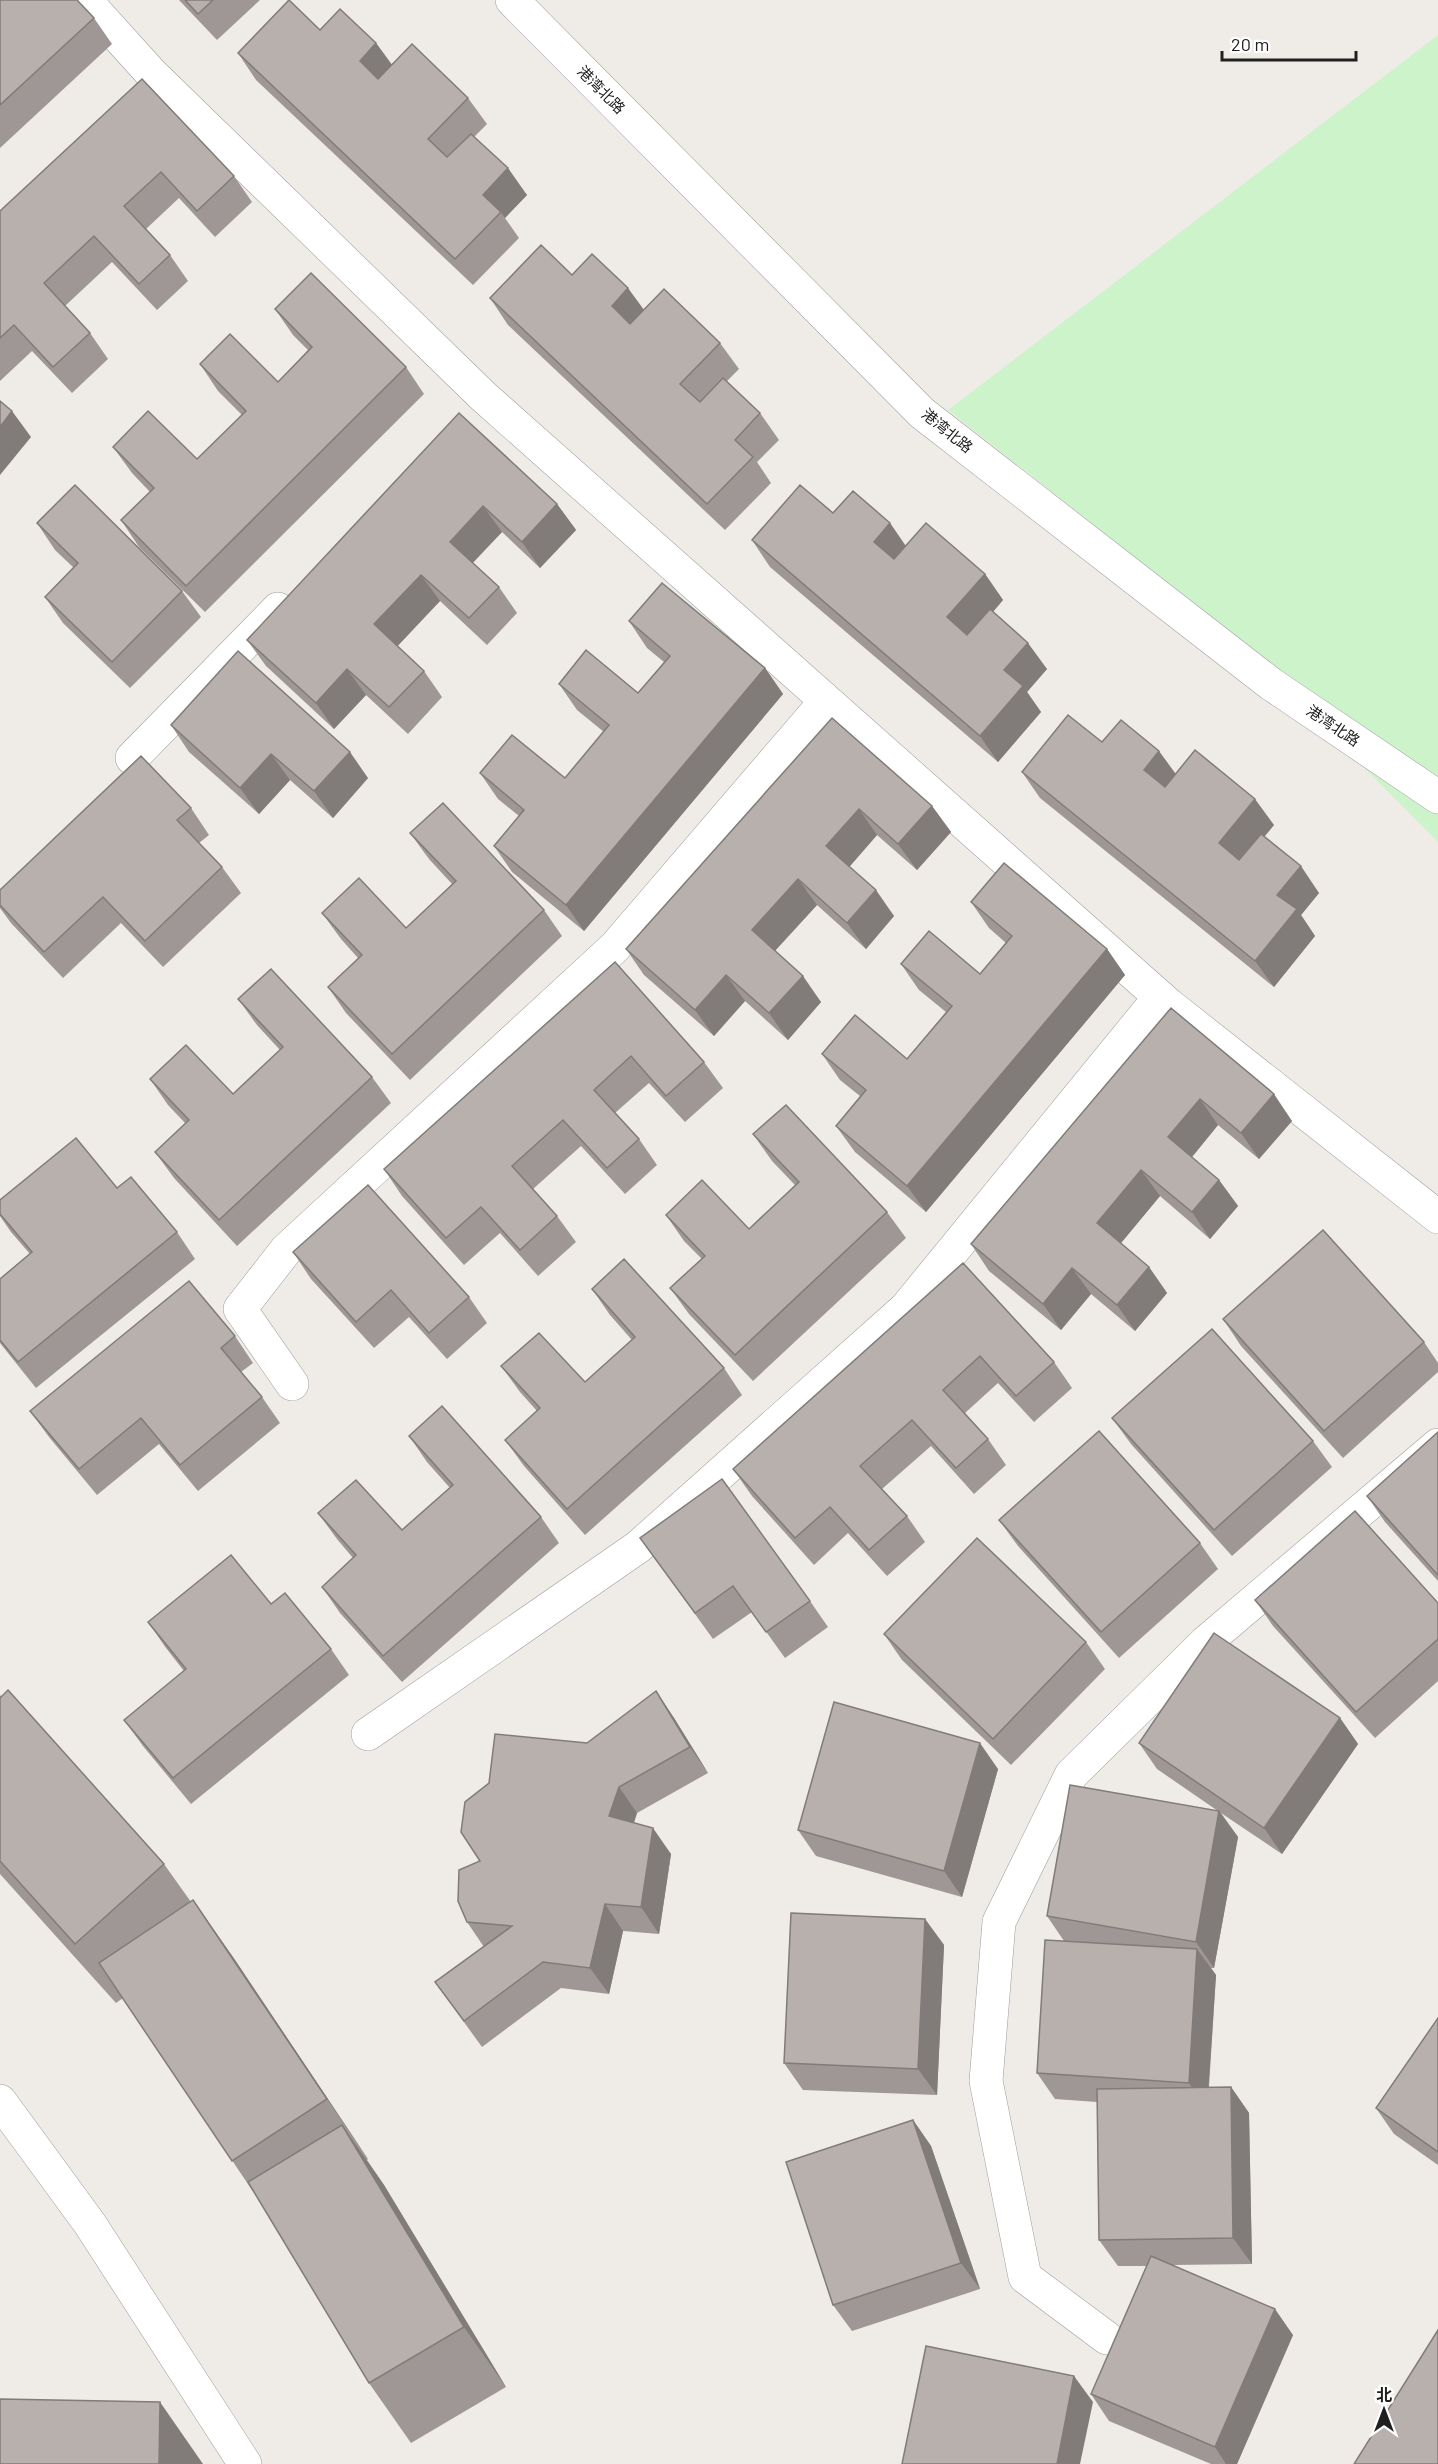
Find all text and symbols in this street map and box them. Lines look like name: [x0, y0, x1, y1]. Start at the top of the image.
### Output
scale bar: [1222, 24, 1356, 62]
text: 20 m: [1231, 33, 1269, 55]
street label: 港湾北路: [574, 62, 629, 117]
street label: 港湾北路: [919, 404, 977, 456]
street label: 港湾北路: [1304, 701, 1363, 749]
north arrow: [1354, 2380, 1414, 2440]
text: 北: [1376, 2385, 1392, 2404]

